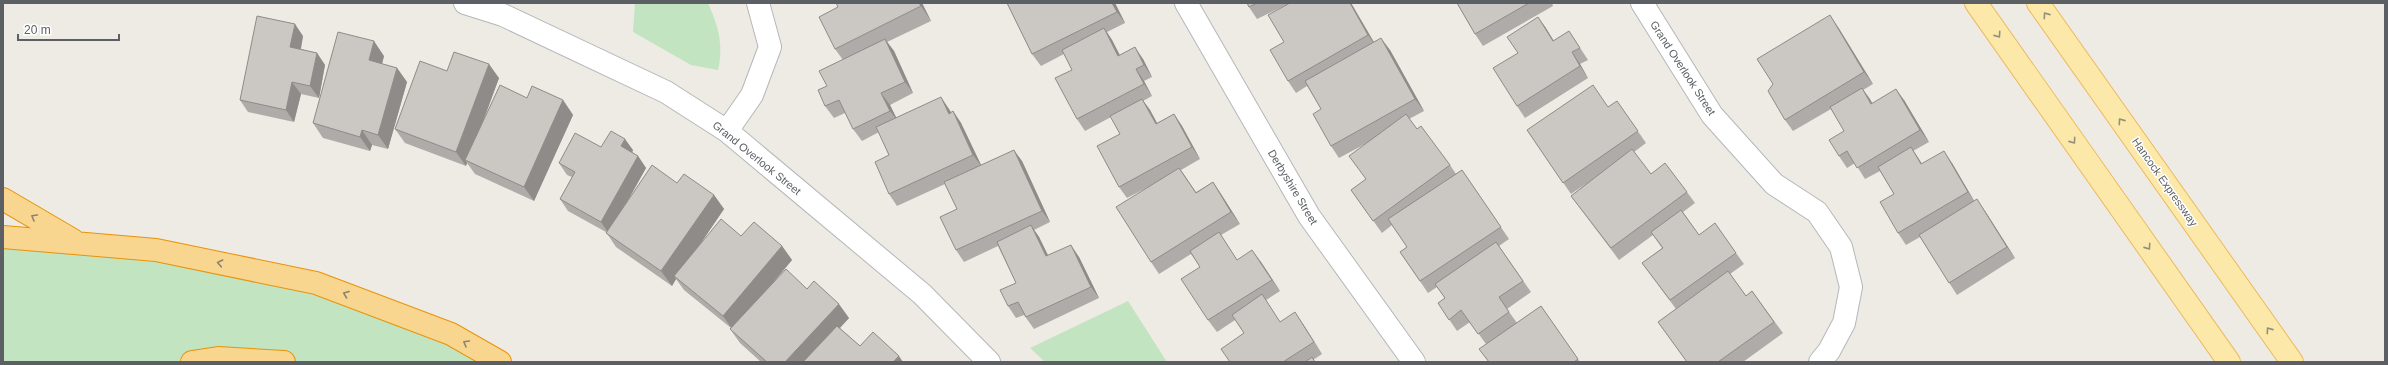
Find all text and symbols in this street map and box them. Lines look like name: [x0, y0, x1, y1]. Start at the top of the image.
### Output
one-way arrow: [2043, 12, 2051, 19]
scale bar: [18, 16, 119, 42]
street label: Grand Overlook Street: [1648, 19, 1718, 117]
text: 20 m: [24, 23, 51, 37]
one-way arrow: [1994, 31, 2001, 38]
street label: Grand Overlook Street: [710, 119, 804, 197]
one-way arrow: [2119, 119, 2126, 126]
street label: Hancock Expressway: [2130, 135, 2200, 229]
one-way arrow: [2068, 137, 2076, 144]
street label: Derbyshire Street: [1266, 147, 1320, 227]
one-way arrow: [31, 215, 38, 222]
one-way arrow: [2143, 243, 2150, 250]
one-way arrow: [217, 260, 223, 268]
one-way arrow: [342, 291, 349, 299]
one-way arrow: [2266, 327, 2274, 334]
one-way arrow: [463, 340, 471, 347]

